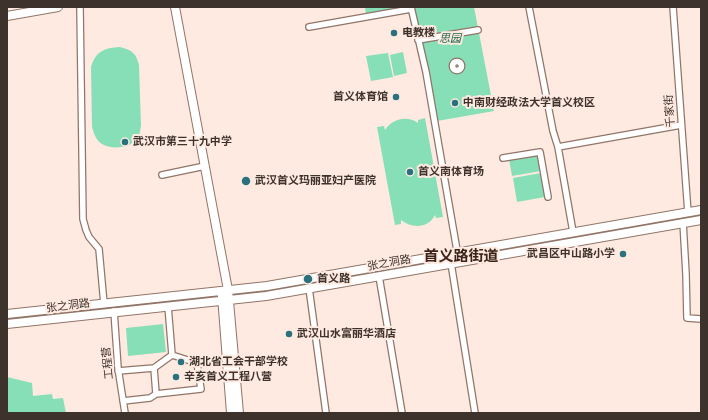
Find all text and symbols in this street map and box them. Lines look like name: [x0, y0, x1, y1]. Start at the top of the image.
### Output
place label: 电教楼: [402, 26, 435, 40]
marker: 电教楼: [389, 28, 399, 38]
park label: 思园: [439, 32, 461, 46]
place label: 首义体育馆: [333, 90, 388, 104]
marker: 首义体育馆: [391, 92, 401, 102]
street label: 千家街: [662, 94, 678, 128]
place label: 中南财经政法大学首义校区: [463, 96, 595, 110]
marker: 中南财经政法大学首义校区: [450, 98, 460, 108]
place label: 武汉市第三十九中学: [133, 135, 232, 149]
marker: 武汉市第三十九中学: [120, 137, 130, 147]
place label: 首义南体育场: [418, 165, 484, 179]
marker: 首义南体育场: [405, 167, 415, 177]
place label: 武汉首义玛丽亚妇产医院: [255, 174, 376, 188]
marker: 武汉首义玛丽亚妇产医院: [240, 175, 252, 187]
place label: 武昌区中山路小学: [527, 247, 615, 261]
district label: 首义路街道: [424, 248, 498, 266]
marker: 武昌区中山路小学: [618, 249, 628, 259]
street label: 张之洞路: [366, 253, 412, 273]
place label: 首义路: [317, 272, 350, 286]
marker: 首义路: [302, 273, 314, 285]
street label: 张之洞路: [45, 297, 91, 315]
place label: 武汉山水富丽华酒店: [297, 327, 396, 341]
marker: 武汉山水富丽华酒店: [284, 329, 294, 339]
street label: 工程营: [100, 346, 116, 380]
place label: 湖北省工会干部学校: [189, 355, 288, 369]
marker: 湖北省工会干部学校: [176, 357, 186, 367]
place label: 辛亥首义工程八营: [184, 370, 272, 384]
marker: 辛亥首义工程八营: [171, 372, 181, 382]

